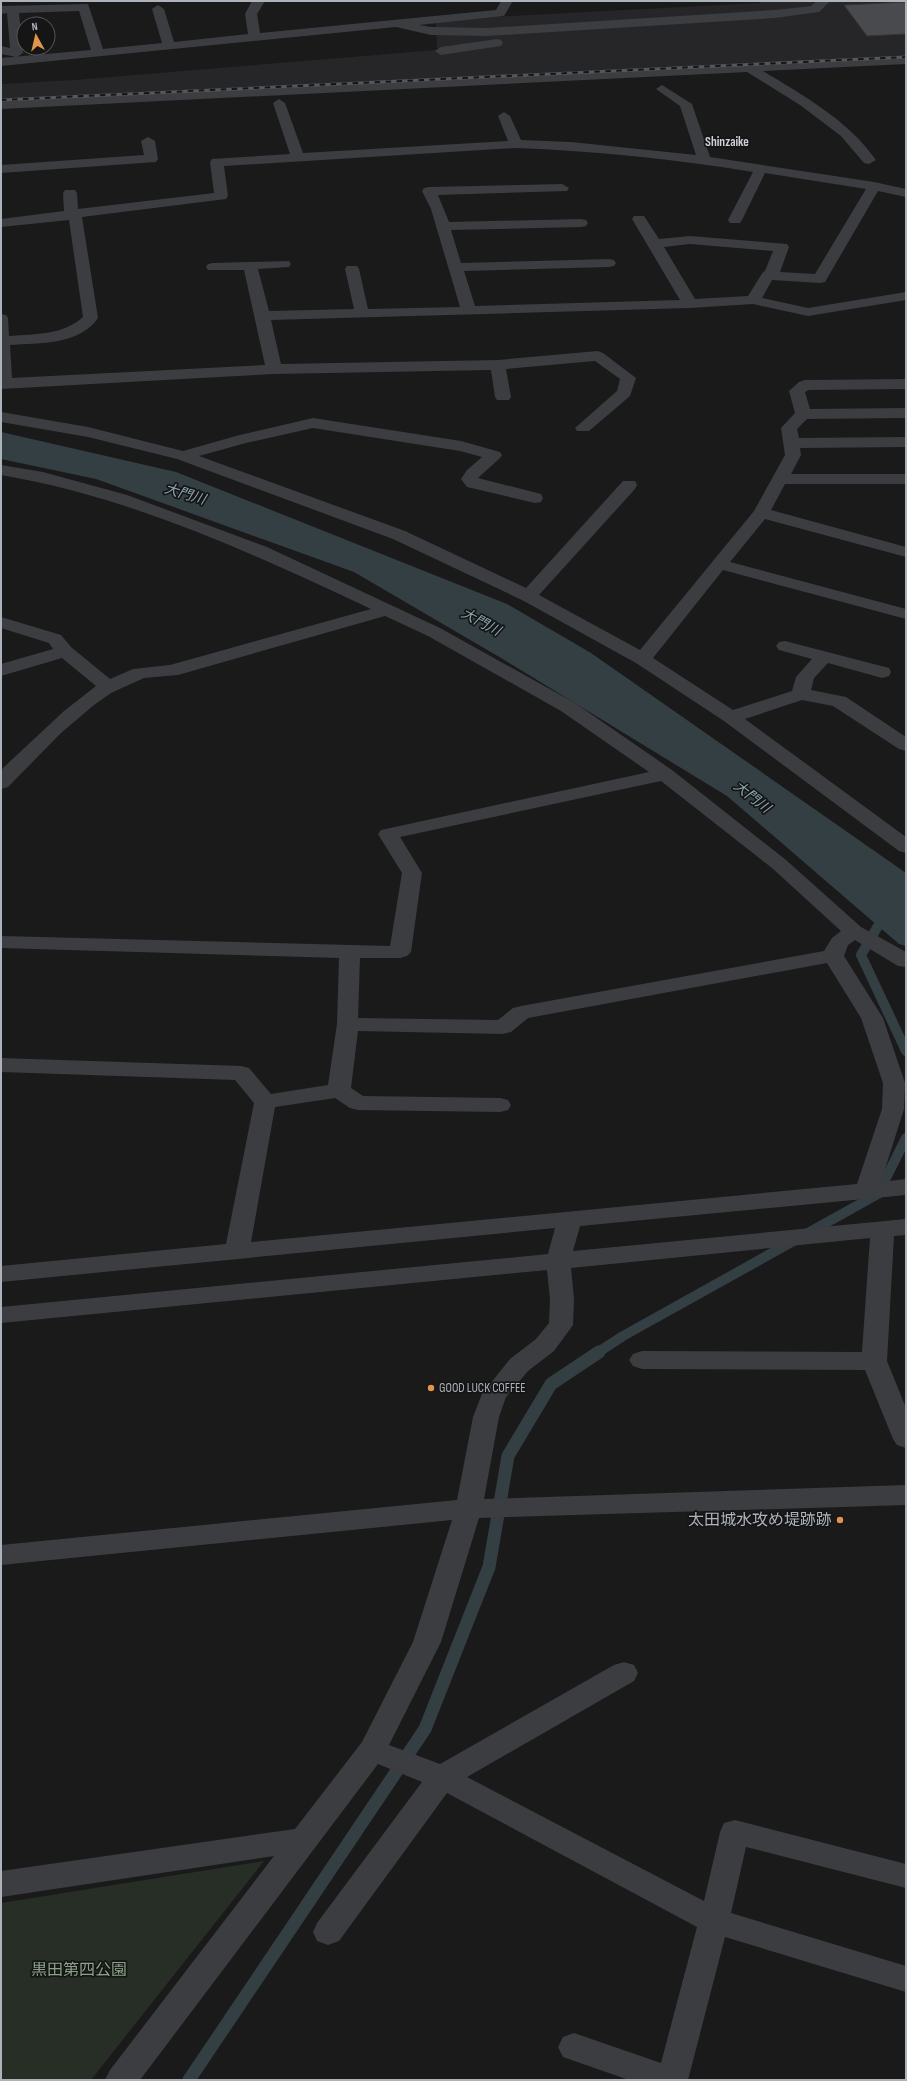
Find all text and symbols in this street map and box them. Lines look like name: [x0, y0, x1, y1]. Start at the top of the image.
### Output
north arrow: [16, 16, 56, 56]
text: N: [31, 20, 39, 33]
district label: Shinzaike: [705, 134, 749, 150]
water label: 大門川: [162, 480, 209, 509]
water label: 大門川: [458, 605, 505, 640]
water label: 大門川: [730, 777, 775, 818]
place label: GOOD LUCK COFFEE: [439, 1380, 526, 1396]
marker: GOOD LUCK COFFEE: [426, 1383, 436, 1393]
place label: 太田城水攻め堤跡跡: [688, 1511, 832, 1530]
marker: 太田城水攻め堤跡跡: [835, 1515, 845, 1525]
park label: 黒田第四公園: [31, 1961, 127, 1980]

